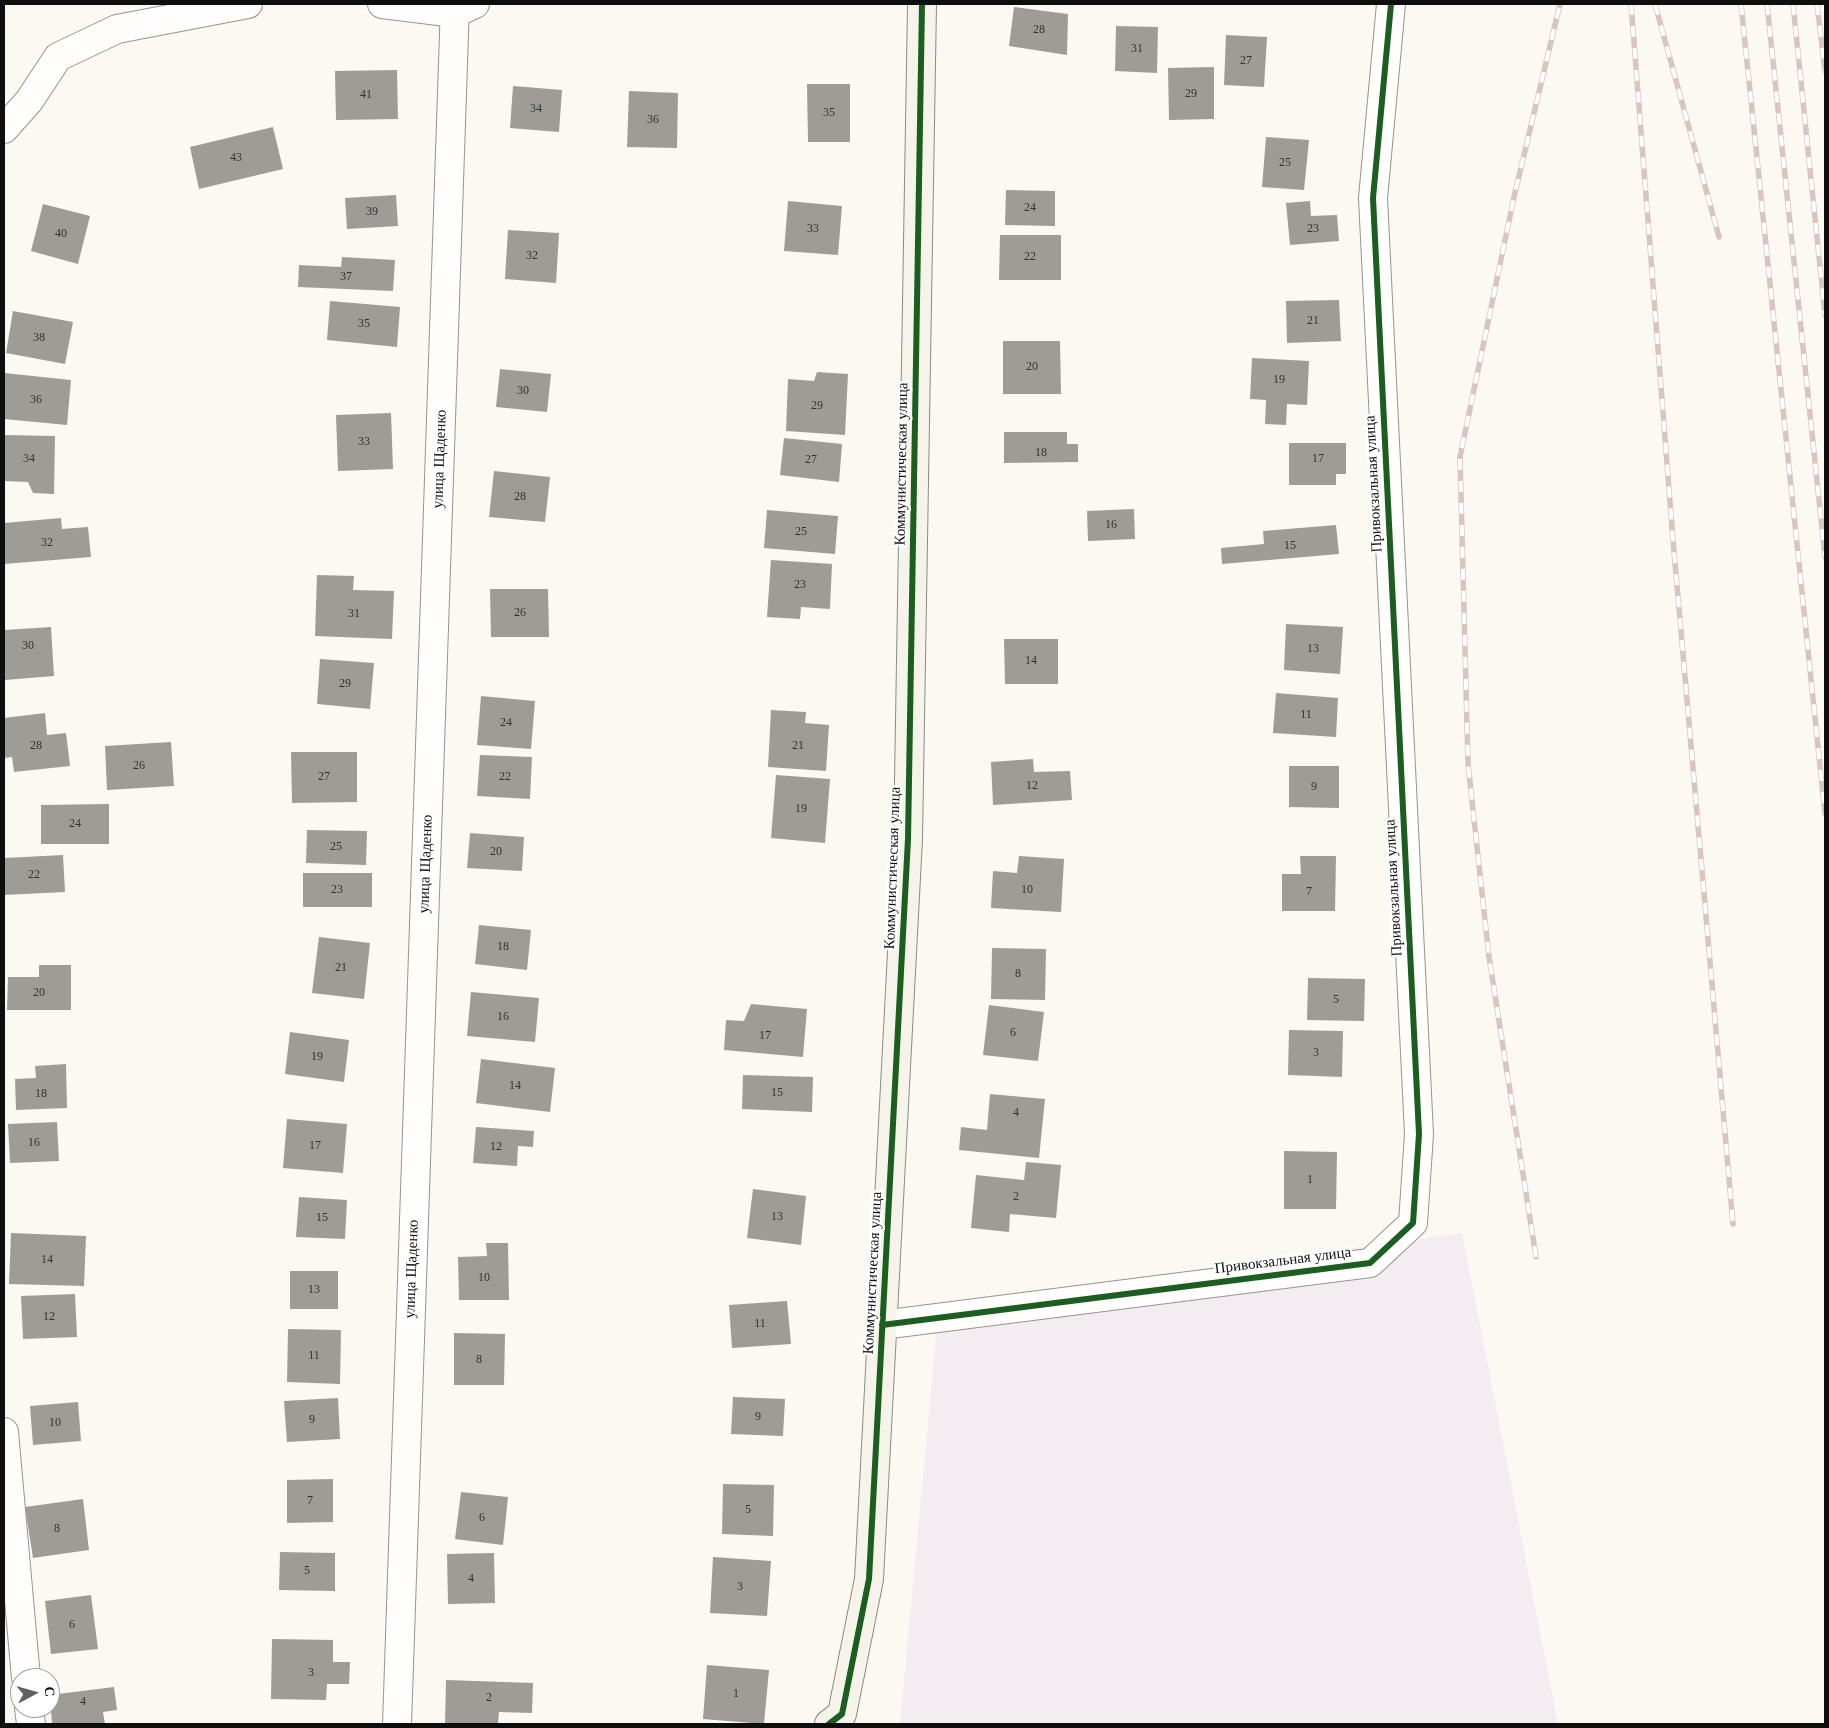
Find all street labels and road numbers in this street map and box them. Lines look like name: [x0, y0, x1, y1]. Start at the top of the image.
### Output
street label: Коммунистическая улица: [892, 382, 912, 546]
street label: улица Щаденко: [429, 409, 451, 509]
street label: Привокзальная улица: [1361, 415, 1387, 553]
street label: Коммунистическая улица: [881, 786, 905, 950]
street label: улица Щаденко: [415, 814, 437, 914]
street label: Привокзальная улица: [1381, 819, 1407, 957]
street label: Коммунистическая улица: [860, 1191, 886, 1355]
street label: улица Щаденко: [401, 1219, 423, 1319]
street label: Привокзальная улица: [1214, 1244, 1352, 1278]

